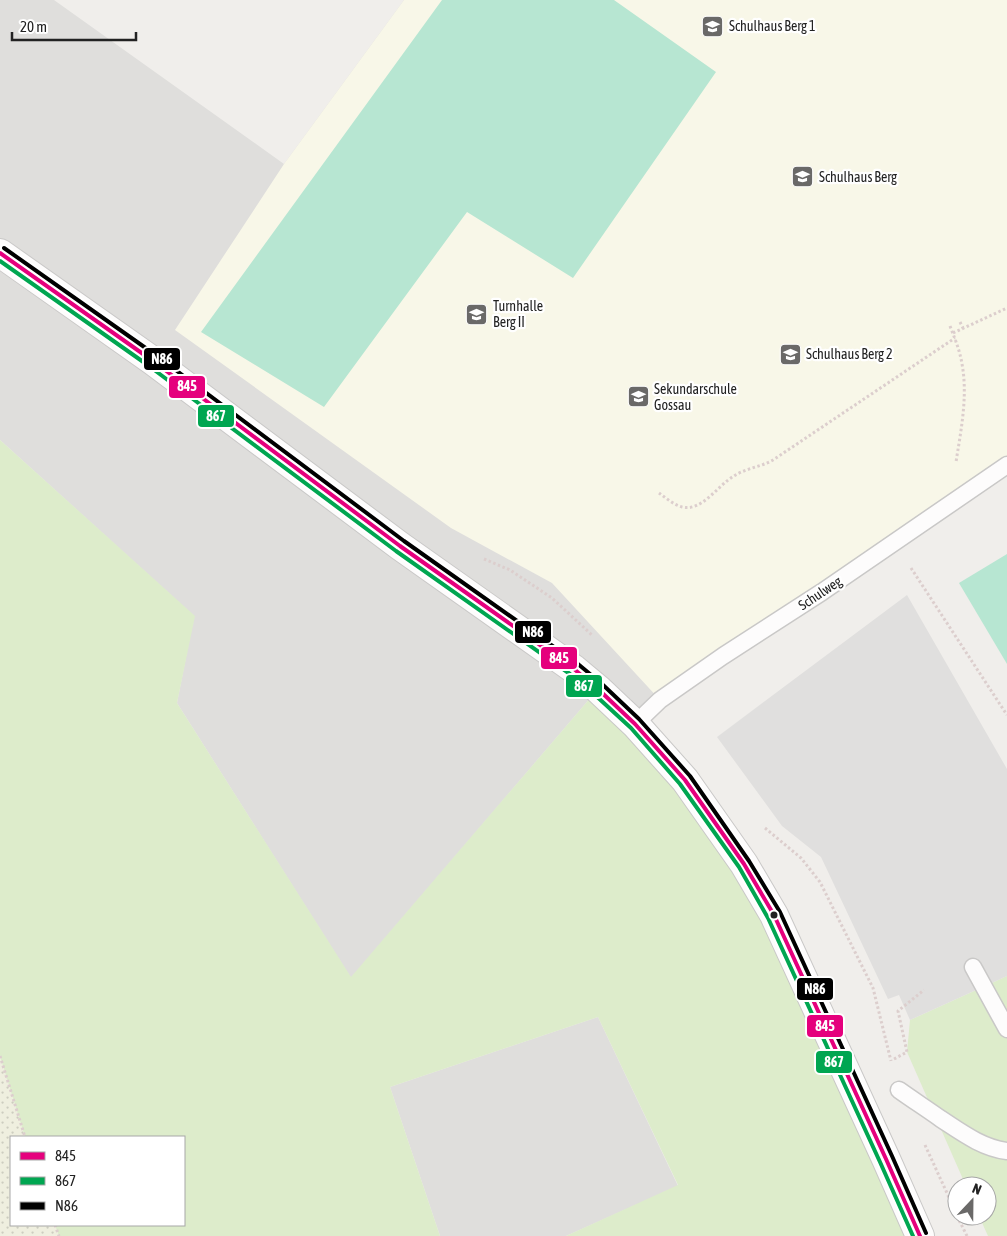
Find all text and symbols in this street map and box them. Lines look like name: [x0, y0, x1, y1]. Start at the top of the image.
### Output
scale bar: [12, 10, 136, 42]
school or university icon: Schulhaus Berg 1: [701, 14, 725, 38]
text: 20 m: [20, 18, 47, 35]
place label: Schulhaus Berg 1: [729, 18, 815, 34]
school or university icon: Schulhaus Berg: [791, 165, 815, 189]
place label: Schulhaus Berg: [819, 169, 897, 185]
place label: Turnhalle Berg II: [493, 298, 543, 330]
school or university icon: Turnhalle Berg II: [465, 302, 489, 326]
school or university icon: Schulhaus Berg 2: [778, 342, 802, 366]
place label: Schulhaus Berg 2: [806, 346, 892, 362]
line badge: N86: [143, 347, 181, 371]
text: N86: [151, 351, 173, 367]
line badge: 845: [168, 375, 206, 399]
text: 845: [177, 378, 197, 394]
place label: Sekundarschule Gossau: [654, 381, 737, 413]
school or university icon: Sekundarschule Gossau: [626, 385, 650, 409]
line badge: 867: [197, 404, 235, 428]
text: 867: [206, 408, 226, 424]
street label: Schulweg: [795, 573, 845, 613]
line badge: N86: [514, 620, 552, 644]
text: N86: [522, 624, 544, 640]
line badge: 845: [540, 646, 578, 670]
text: 845: [549, 650, 569, 666]
line badge: 867: [565, 674, 603, 698]
text: 867: [574, 678, 594, 694]
unlabelled marker: [769, 910, 779, 920]
line badge: N86: [796, 977, 834, 1001]
text: N86: [804, 981, 826, 997]
line badge: 845: [806, 1014, 844, 1038]
text: 845: [815, 1018, 835, 1034]
line badge: 867: [815, 1050, 853, 1074]
text: 867: [824, 1054, 844, 1070]
legend: [10, 1136, 185, 1226]
text: 845: [55, 1147, 76, 1164]
text: 867: [55, 1172, 76, 1189]
north arrow: [947, 1176, 997, 1226]
text: N: [970, 1180, 984, 1198]
text: N86: [55, 1197, 78, 1214]

